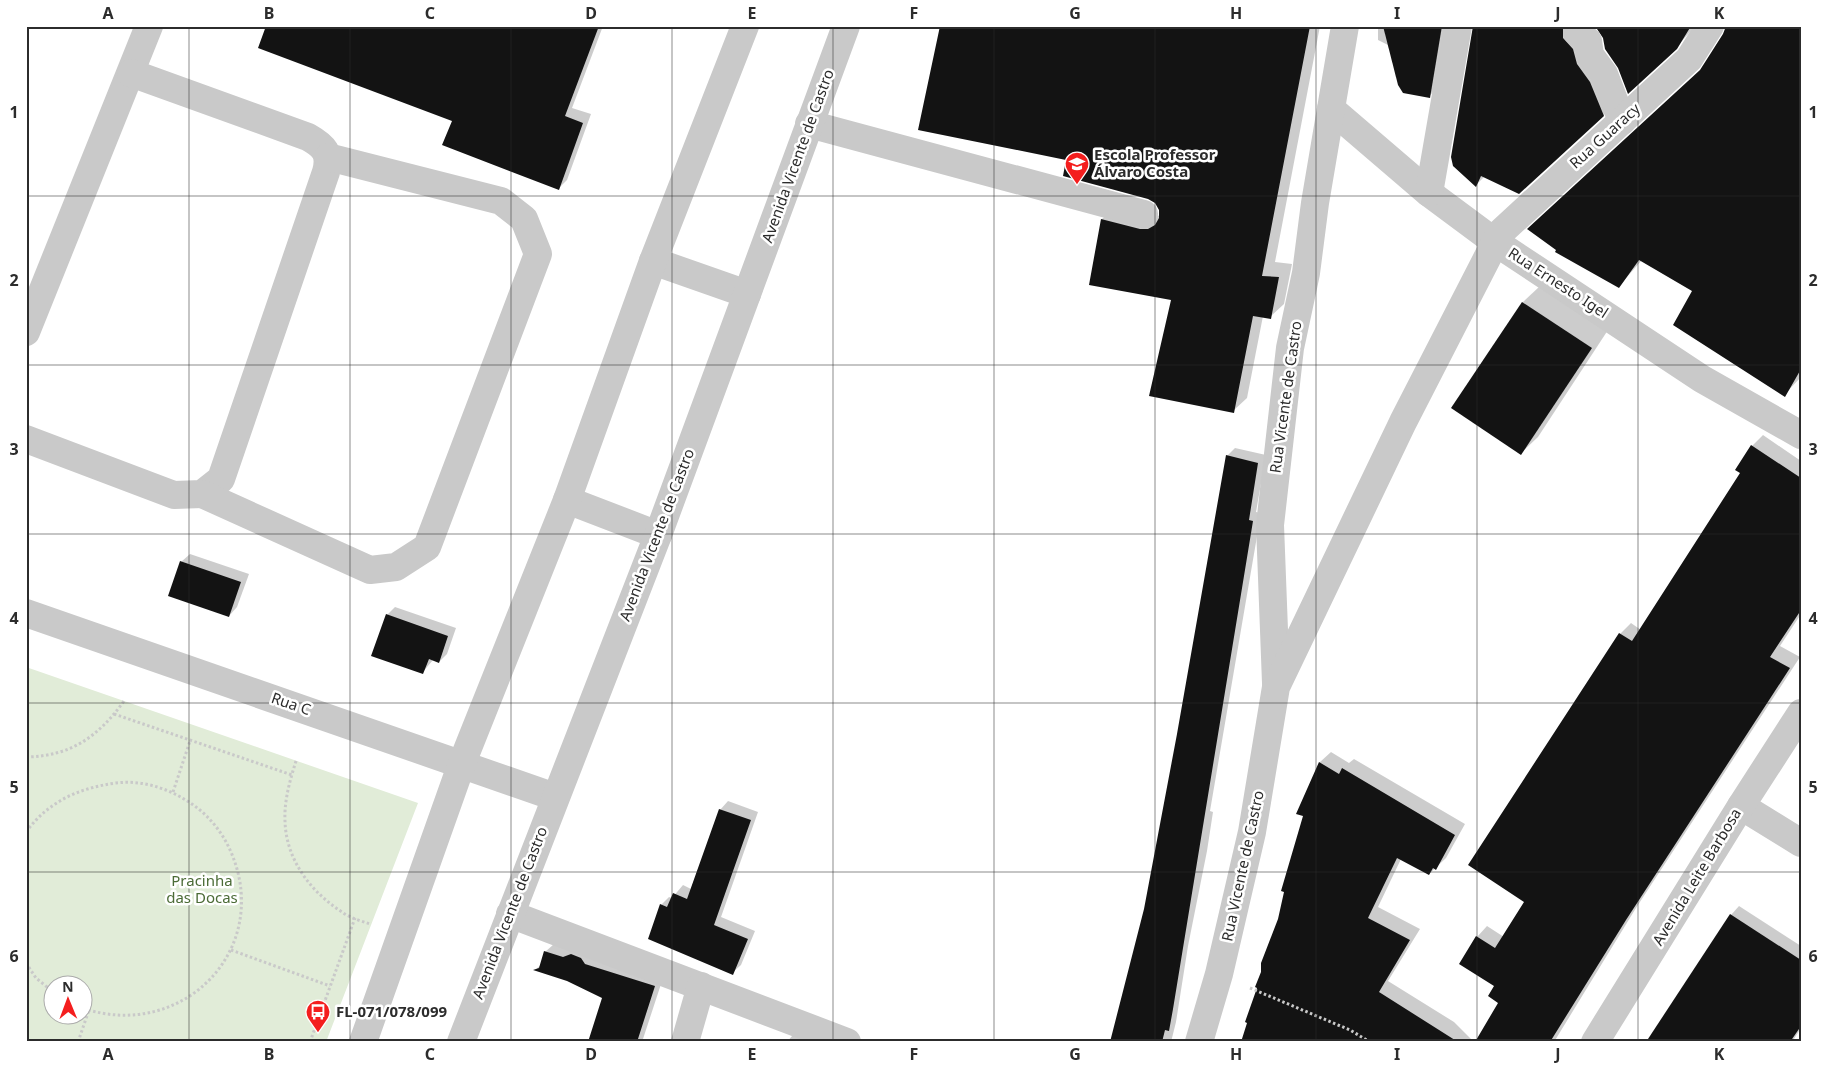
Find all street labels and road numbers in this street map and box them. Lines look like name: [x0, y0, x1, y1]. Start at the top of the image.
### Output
street label: Avenida Vicente de Castro: [756, 66, 838, 245]
street label: Rua Guaracy: [1565, 98, 1644, 172]
street label: Rua Ernesto Igel: [1505, 242, 1612, 322]
street label: Rua Vicente de Castro: [1264, 319, 1306, 474]
street label: Avenida Vicente de Castro: [614, 446, 698, 624]
street label: Rua C: [269, 687, 314, 719]
street label: Rua Vicente de Castro: [1216, 789, 1268, 943]
street label: Avenida Leite Barbosa: [1647, 804, 1745, 949]
street label: Avenida Vicente de Castro: [467, 824, 551, 1002]

